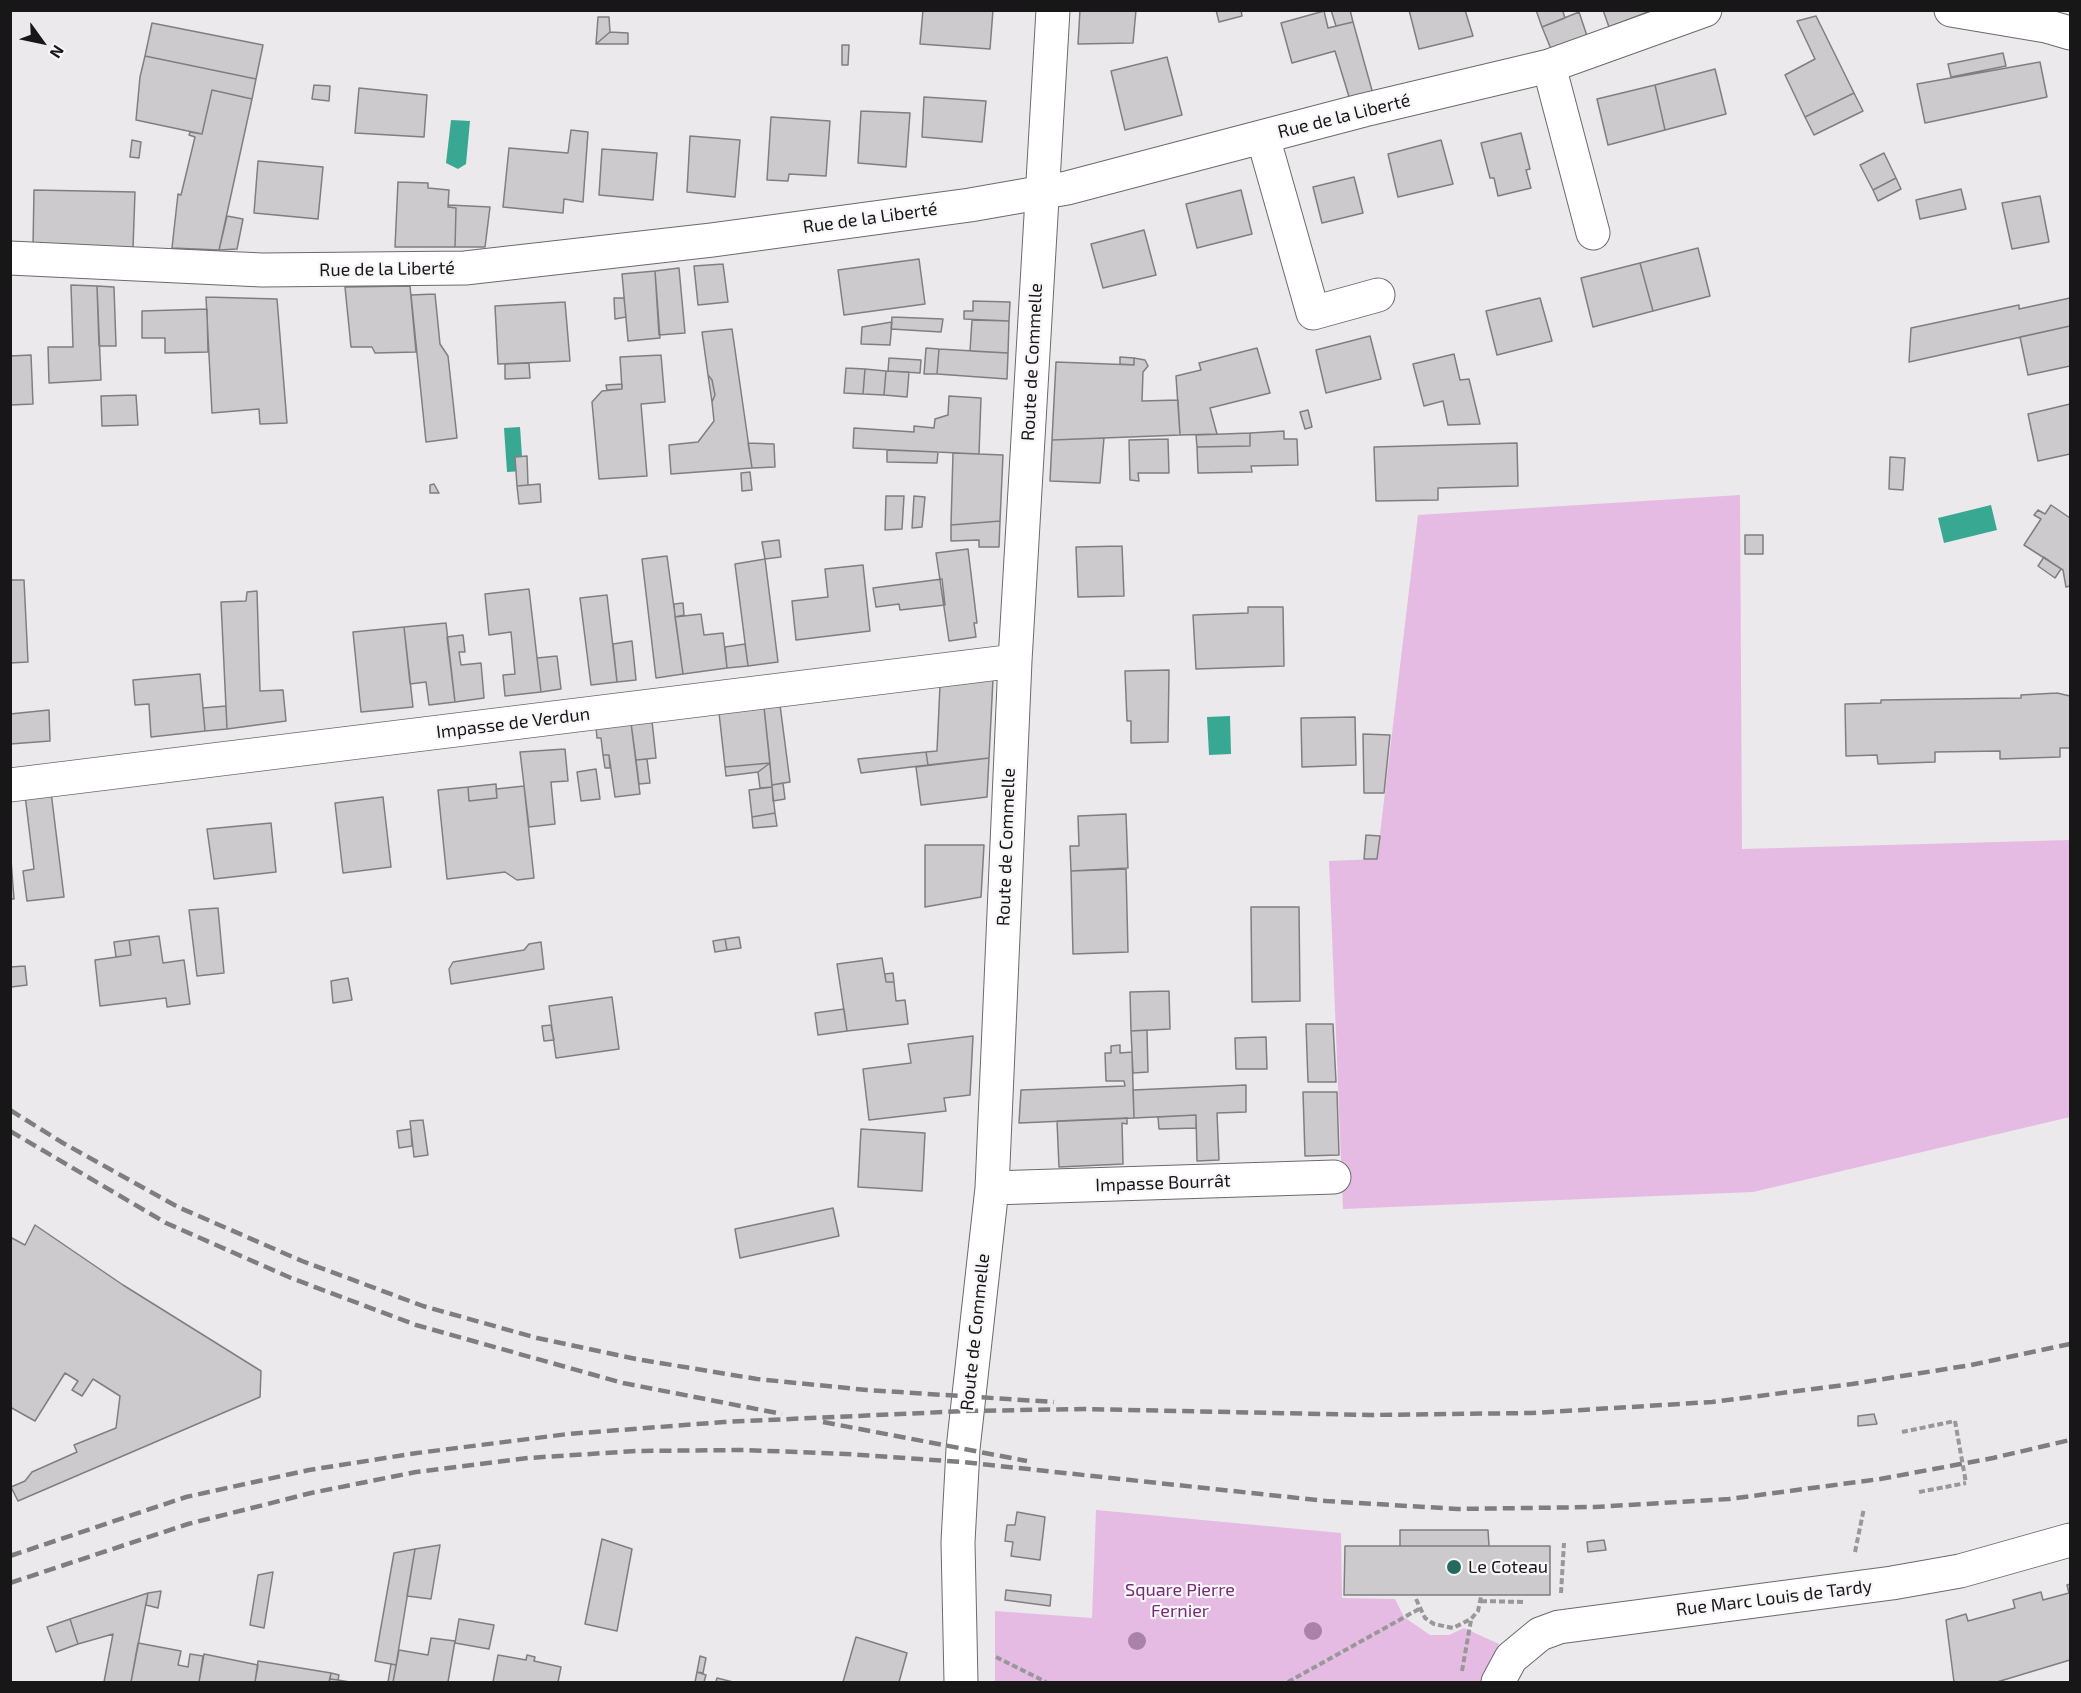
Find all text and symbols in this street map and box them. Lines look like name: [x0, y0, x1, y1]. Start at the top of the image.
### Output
north arrow: [12, 12, 72, 72]
text: N: [46, 42, 69, 62]
street label: Rue de la Liberté: [1276, 89, 1412, 143]
street label: Rue de la Liberté: [801, 198, 939, 238]
street label: Rue de la Liberté: [319, 257, 455, 281]
street label: Route de Commelle: [1017, 282, 1047, 442]
street label: Impasse de Verdun: [435, 703, 591, 743]
street label: Route de Commelle: [992, 768, 1020, 926]
street label: Impasse Bourrât: [1095, 1170, 1231, 1196]
street label: Route de Commelle: [956, 1252, 994, 1412]
place label: Le Coteau: [1468, 1556, 1548, 1578]
marker: Le Coteau: [1445, 1558, 1463, 1576]
street label: Rue Marc Louis de Tardy: [1675, 1575, 1873, 1621]
park label: Square Pierre Fernier: [1125, 1579, 1235, 1622]

